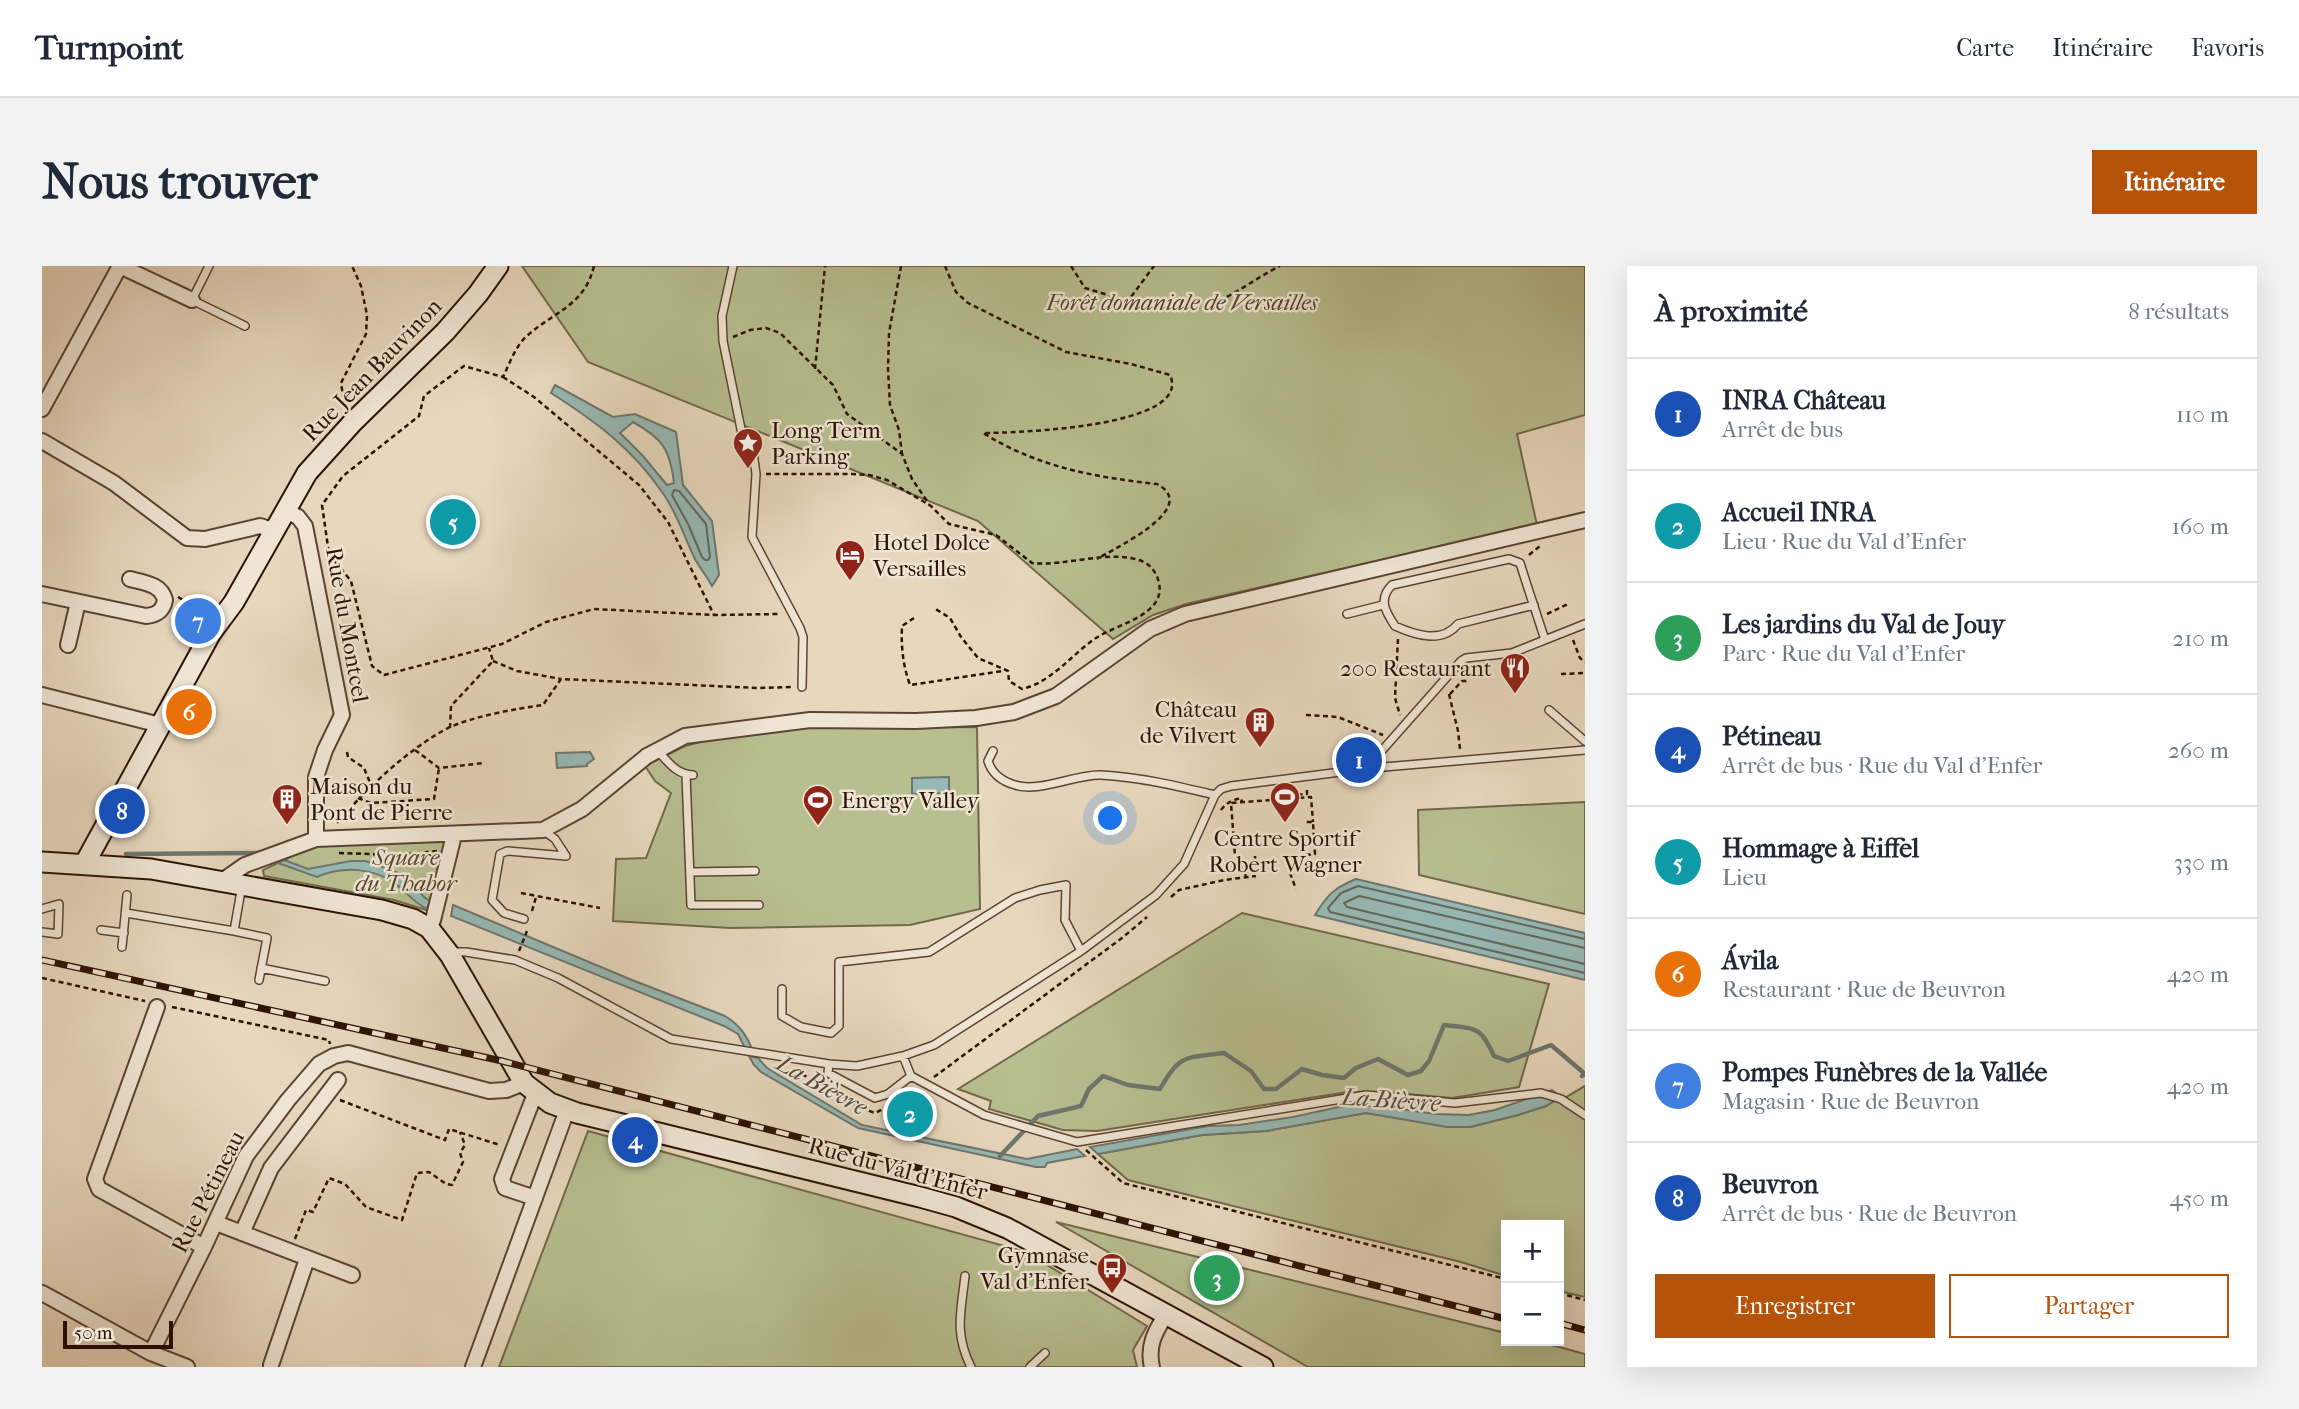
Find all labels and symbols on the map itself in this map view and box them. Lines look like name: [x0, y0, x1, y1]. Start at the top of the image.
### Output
park label: Forêt domaniale de Versailles: [1045, 289, 1319, 316]
street label: Rue Jean Bauvinon: [297, 292, 448, 447]
place label: Long Term Parking: [771, 417, 881, 470]
place icon: Long Term Parking: [731, 426, 765, 470]
pin: 5: [430, 496, 476, 548]
place label: Hotel Dolce Versailles: [872, 529, 990, 582]
hotel icon: Hotel Dolce Versailles: [833, 538, 867, 582]
street label: Rue du Montcel: [320, 545, 374, 705]
pin: 7: [175, 595, 221, 647]
restaurant icon: 200 Restaurant: [1498, 651, 1532, 695]
place label: 200 Restaurant: [1340, 655, 1492, 682]
pin: 6: [166, 686, 212, 738]
place label: Château de Vilvert: [1140, 696, 1237, 749]
building icon: Château de Vilvert: [1243, 705, 1277, 749]
pin: 1: [1336, 734, 1382, 786]
place label: Maison du Pont de Pierre: [310, 773, 453, 826]
sports icon: Centre Sportif Robert Wagner: [1268, 780, 1302, 824]
building icon: Maison du Pont de Pierre: [270, 782, 304, 826]
sports icon: Energy Valley: [801, 783, 835, 827]
pin: 8: [99, 785, 145, 837]
place label: Energy Valley: [841, 787, 980, 814]
your location: [1093, 801, 1127, 835]
place label: Centre Sportif Robert Wagner: [1209, 825, 1362, 878]
park label: Square du Thabor: [355, 844, 458, 897]
water label: La Bièvre: [770, 1048, 873, 1122]
water label: La Bièvre: [1339, 1082, 1443, 1118]
pin: 2: [887, 1088, 933, 1140]
pin: 4: [612, 1114, 658, 1166]
street label: Rue Pétineau: [166, 1126, 250, 1258]
street label: Rue du Val d'Enfer: [805, 1132, 991, 1206]
place label: Gymnase Val d'Enfer: [979, 1242, 1089, 1295]
bus stop icon: Gymnase Val d'Enfer: [1095, 1251, 1129, 1295]
pin: 3: [1194, 1252, 1240, 1304]
scale bar: [63, 1318, 173, 1350]

